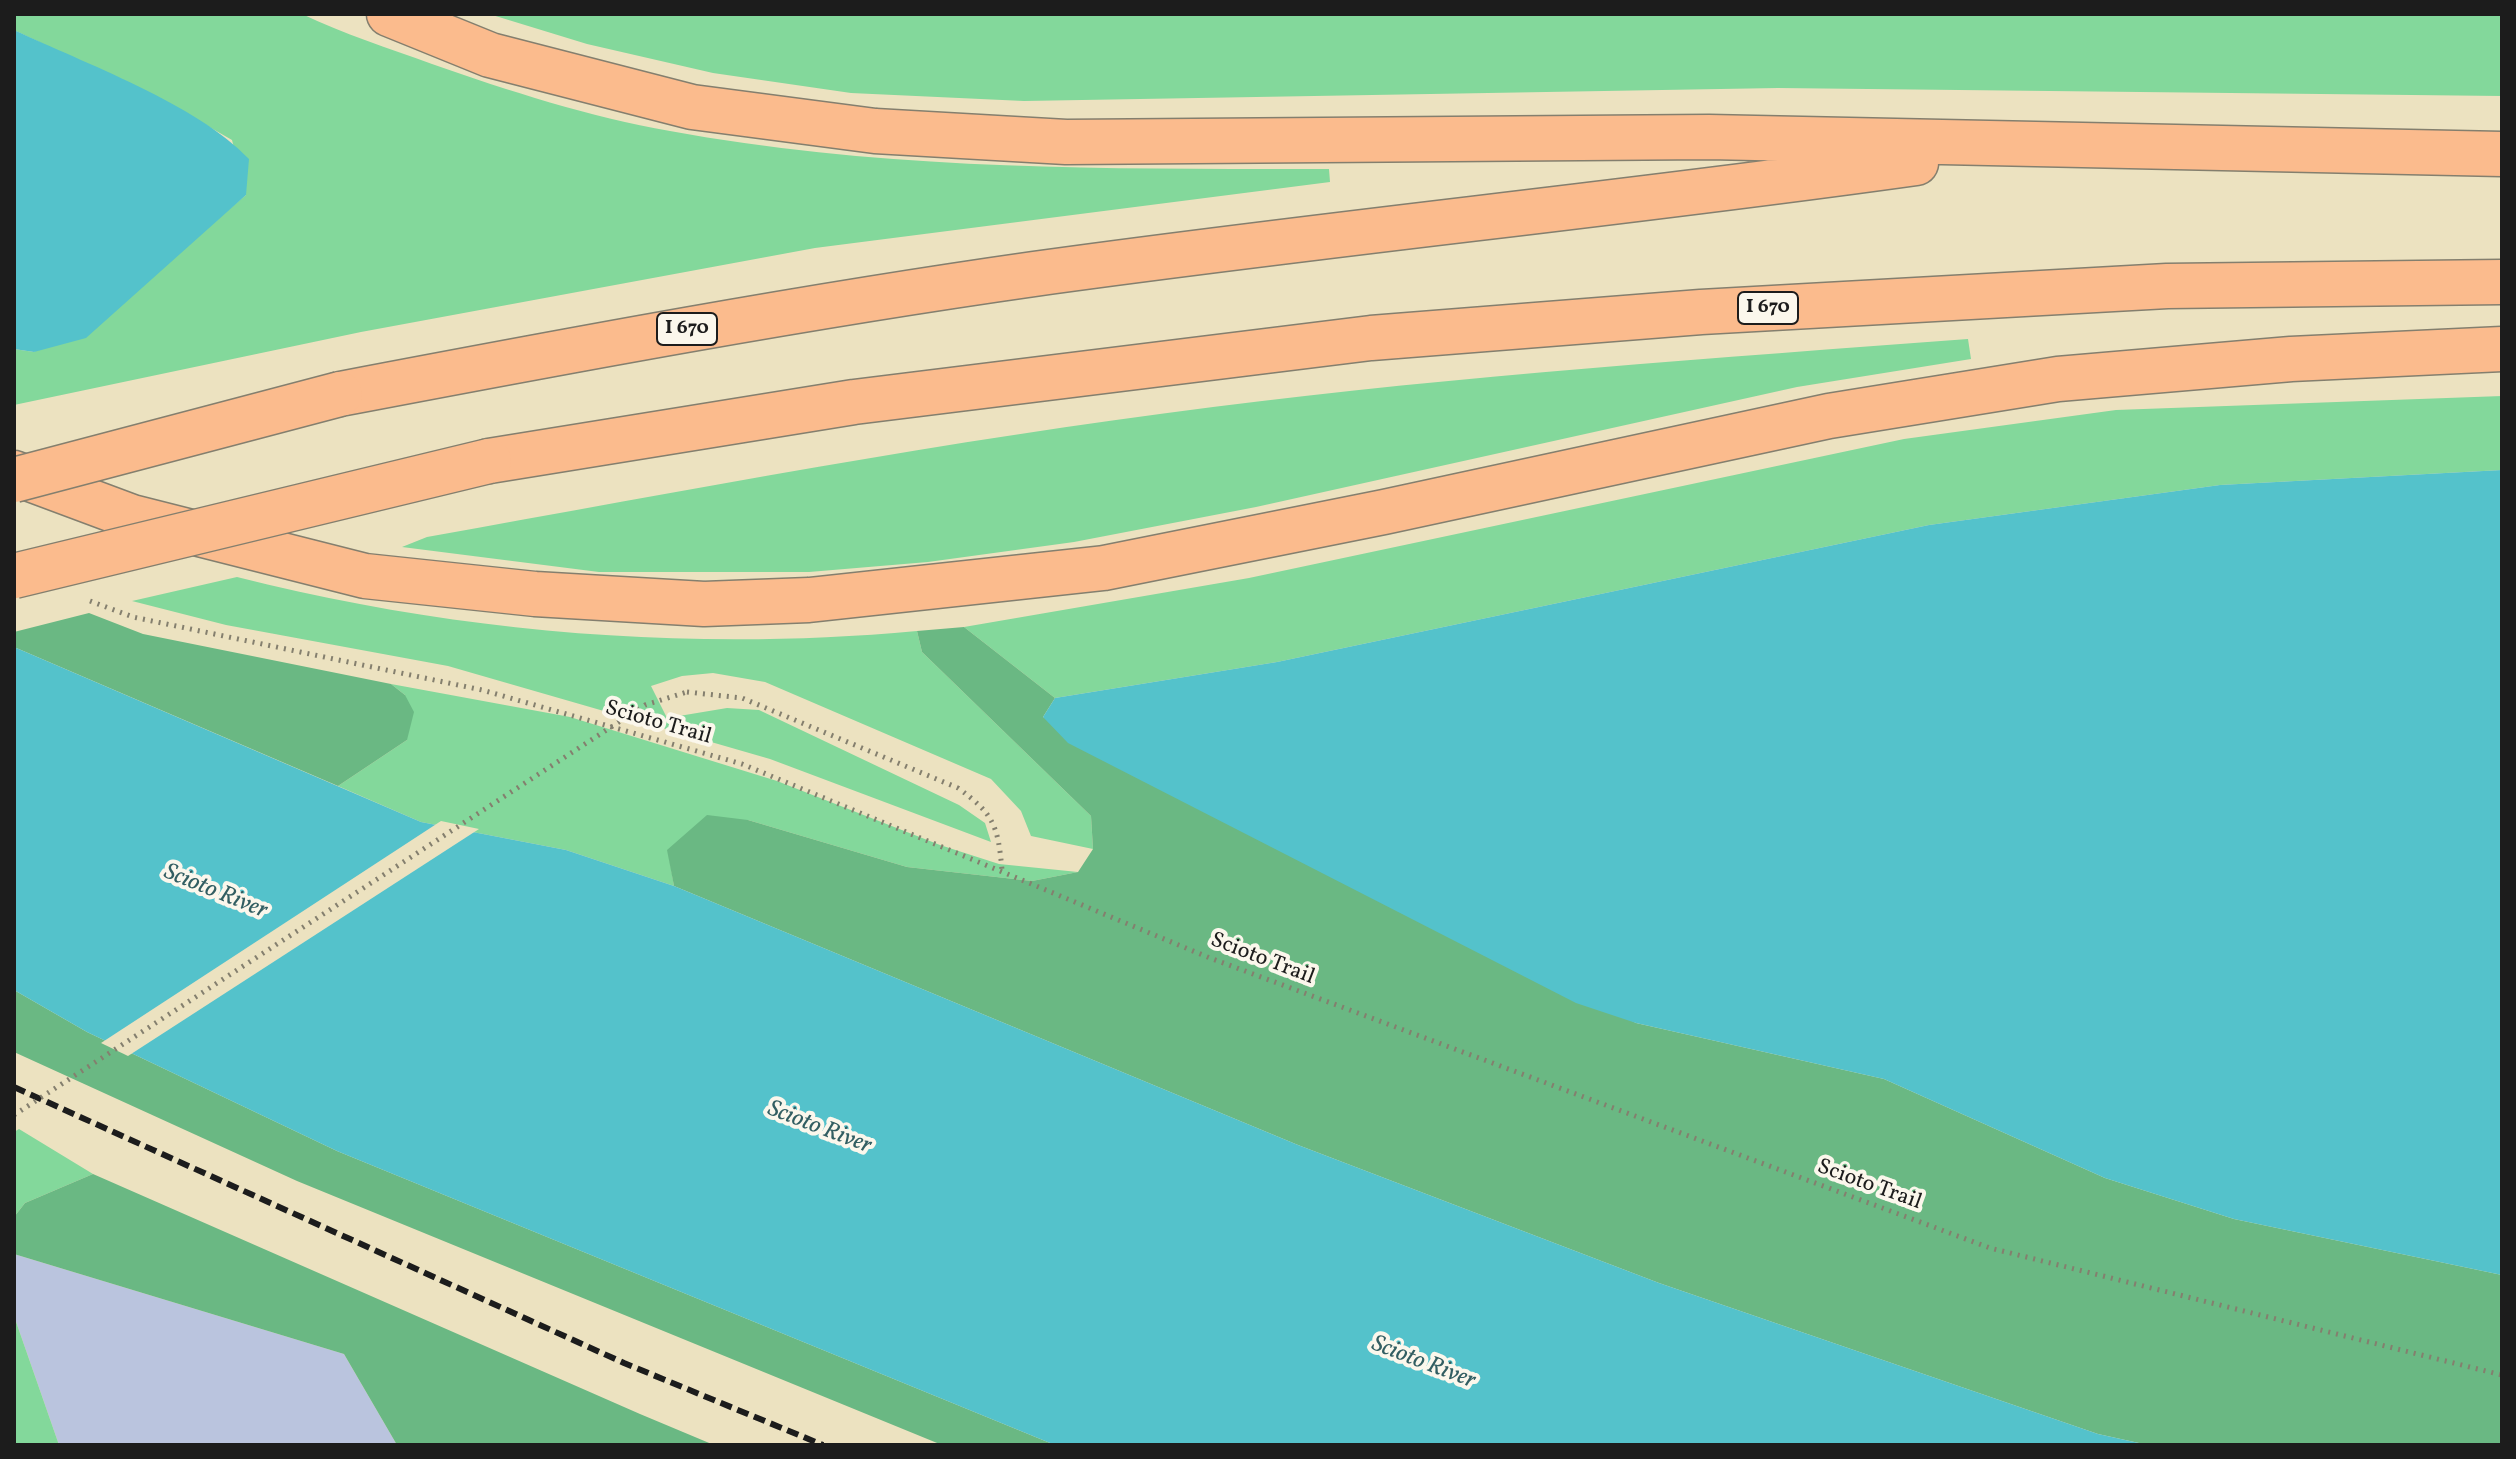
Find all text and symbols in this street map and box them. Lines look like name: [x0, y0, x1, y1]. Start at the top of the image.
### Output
road number: I 670: [1738, 292, 1798, 324]
road number: I 670: [657, 313, 717, 345]
street label: Scioto Trail: [602, 696, 714, 752]
water label: Scioto River: [159, 859, 271, 927]
street label: Scioto Trail: [1206, 928, 1318, 992]
water label: Scioto River: [763, 1096, 875, 1162]
street label: Scioto Trail: [1813, 1155, 1925, 1217]
water label: Scioto River: [1367, 1331, 1479, 1397]

